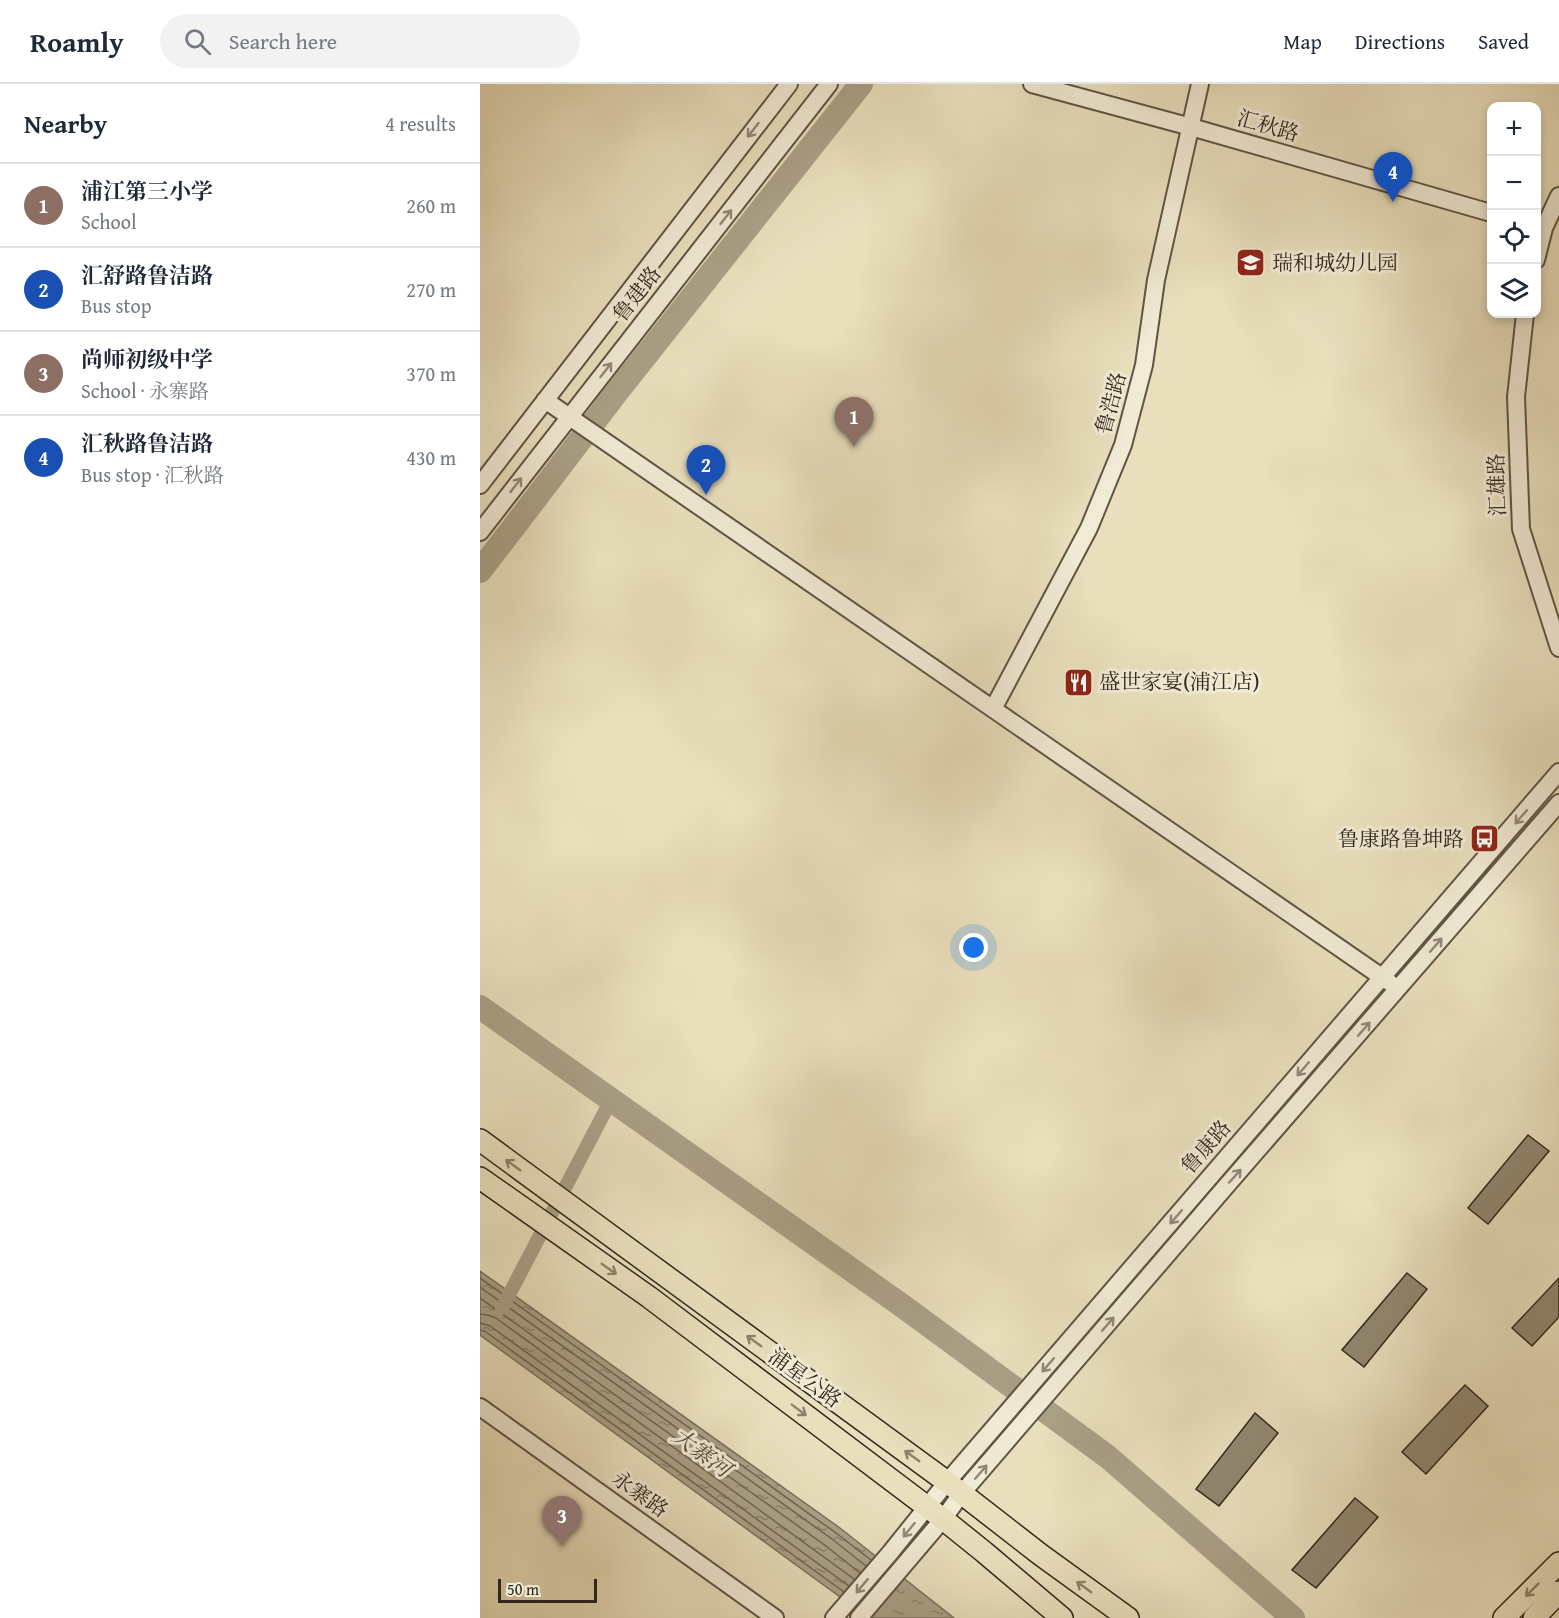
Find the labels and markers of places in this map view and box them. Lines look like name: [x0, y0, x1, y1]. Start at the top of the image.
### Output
pin: 4: [1374, 152, 1412, 202]
school or university icon: 瑞和城幼儿园: [1235, 247, 1267, 279]
place label: 瑞和城幼儿园: [1272, 247, 1398, 278]
pin: 1: [834, 398, 874, 447]
pin: 2: [686, 446, 726, 495]
restaurant icon: 盛世家宴(浦江店): [1062, 666, 1094, 698]
place label: 盛世家宴(浦江店): [1099, 666, 1260, 697]
place label: 鲁康路鲁坤路: [1338, 823, 1464, 854]
bus stop icon: 鲁康路鲁坤路: [1469, 823, 1501, 855]
pin: 3: [542, 1496, 581, 1546]

